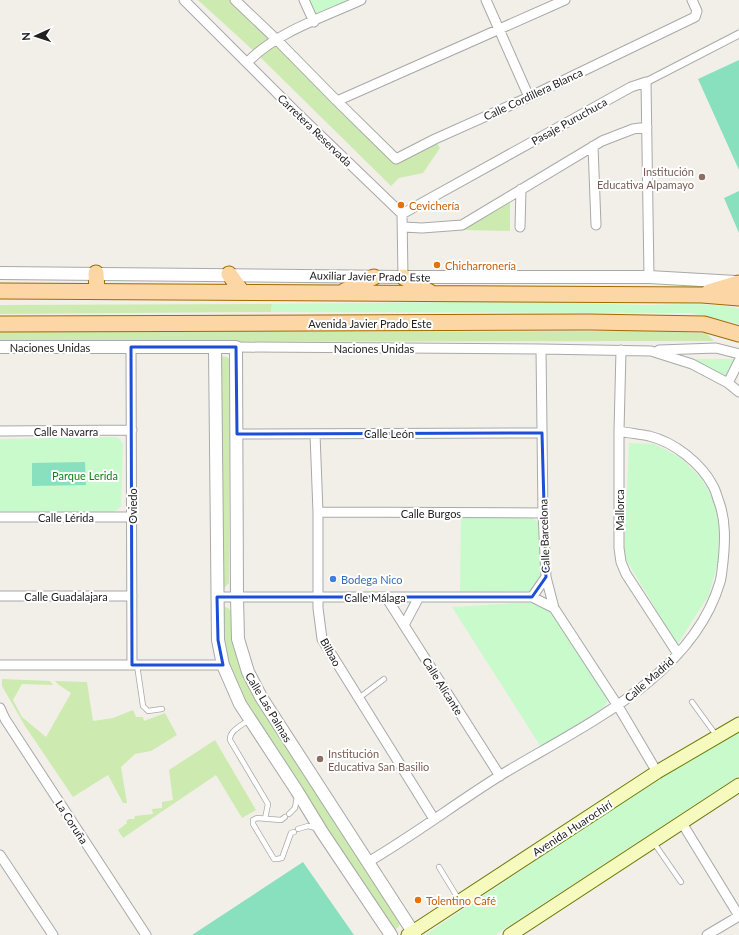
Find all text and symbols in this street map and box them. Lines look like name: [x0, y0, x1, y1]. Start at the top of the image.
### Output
north arrow: [16, 16, 56, 56]
text: N: [19, 32, 32, 41]
street label: Calle Cordillera Blanca: [481, 65, 585, 123]
street label: Carretera Reservada: [275, 91, 355, 169]
street label: Pasaje Puruchuca: [529, 95, 609, 147]
place label: Institución Educativa Alpamayo: [597, 165, 694, 191]
marker: Institución Educativa Alpamayo: [697, 172, 707, 182]
place label: Cevichería: [409, 199, 460, 212]
marker: Cevichería: [396, 200, 406, 210]
place label: Chicharronería: [445, 259, 516, 272]
marker: Chicharronería: [432, 260, 442, 270]
street label: Auxiliar Javier Prado Este: [309, 268, 431, 284]
street label: Avenida Javier Prado Este: [308, 317, 432, 330]
street label: Naciones Unidas: [10, 341, 90, 354]
street label: Naciones Unidas: [334, 342, 414, 355]
street label: Calle Navarra: [34, 425, 98, 438]
street label: Calle León: [364, 427, 414, 440]
park label: Parque Lerida: [52, 469, 118, 482]
street label: Oviedo: [126, 488, 139, 524]
street label: Mallorca: [613, 489, 626, 531]
street label: Calle Barcelona: [536, 499, 552, 573]
street label: Calle Burgos: [401, 507, 461, 520]
street label: Calle Lérida: [38, 511, 94, 524]
place label: Bodega Nico: [341, 573, 403, 586]
marker: Bodega Nico: [328, 574, 338, 584]
street label: Calle Guadalajara: [24, 590, 108, 603]
street label: Calle Málaga: [344, 591, 406, 604]
street label: Bilbao: [318, 636, 344, 668]
street label: Calle Madrid: [622, 654, 676, 704]
street label: Calle Alicante: [420, 655, 466, 717]
street label: Calle Las Palmas: [243, 670, 295, 744]
place label: Institución Educativa San Basilio: [328, 747, 429, 773]
marker: Institución Educativa San Basilio: [315, 754, 325, 764]
street label: Avenida Huarochirí: [530, 797, 614, 859]
street label: La Coruña: [53, 798, 91, 846]
place label: Tolentino Café: [426, 894, 496, 907]
marker: Tolentino Café: [413, 895, 423, 905]

